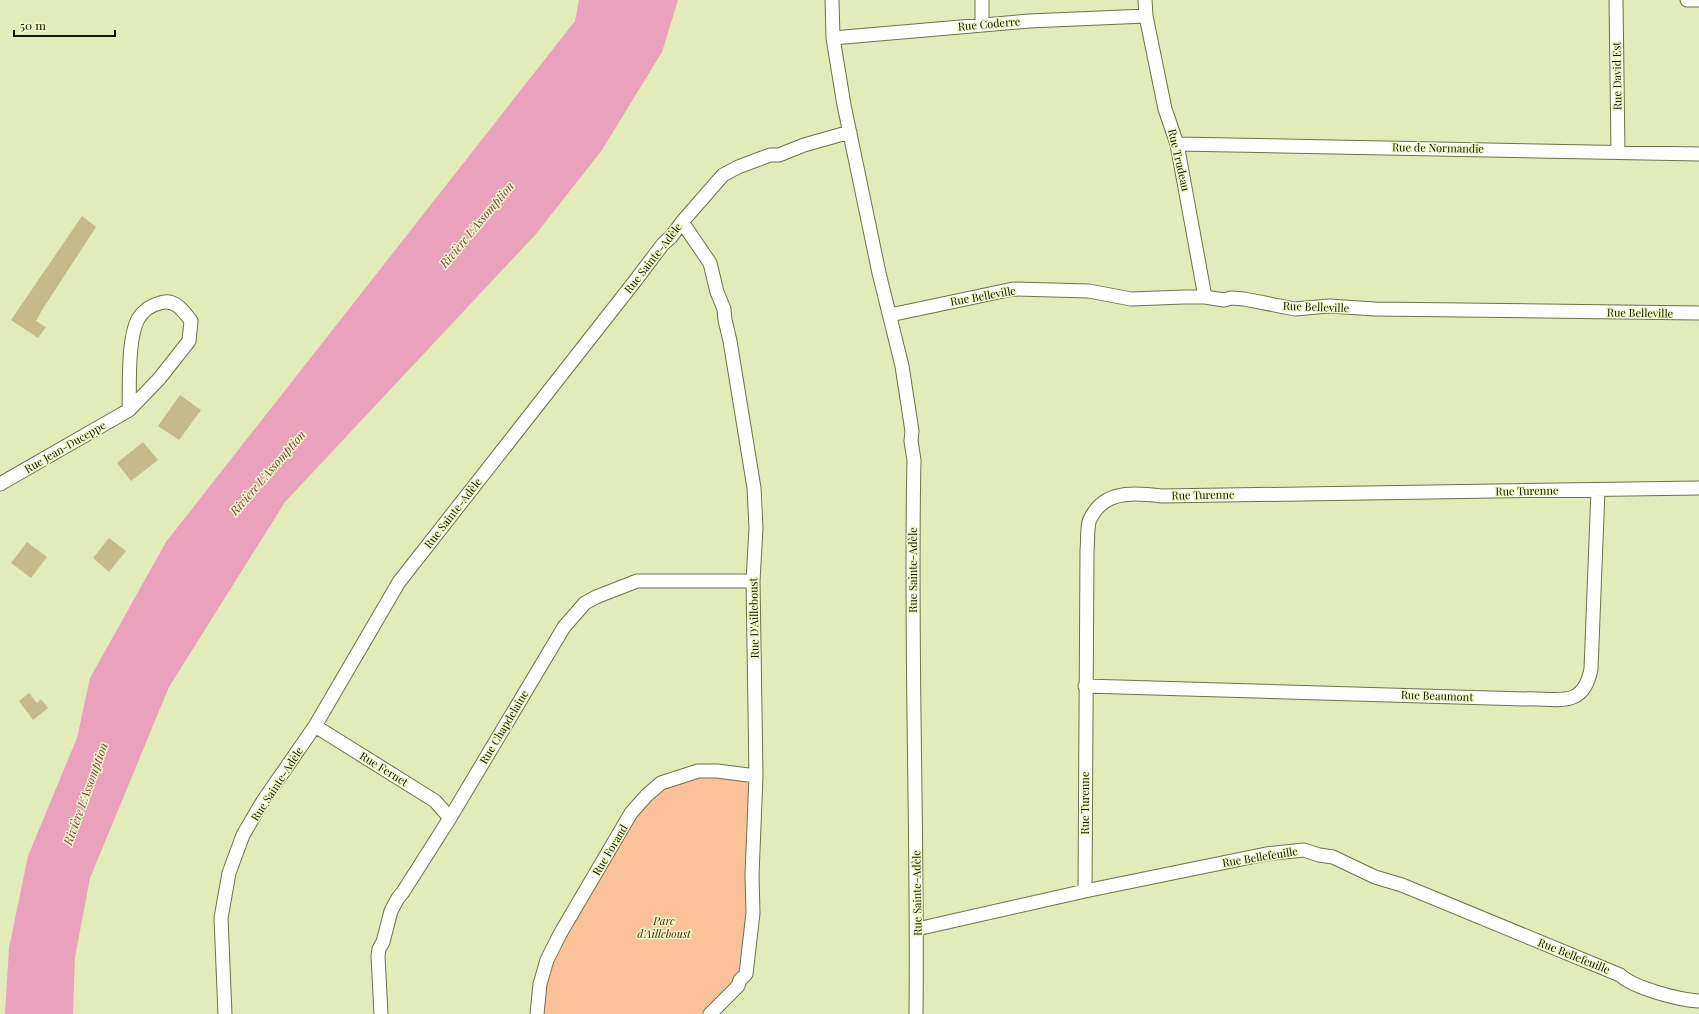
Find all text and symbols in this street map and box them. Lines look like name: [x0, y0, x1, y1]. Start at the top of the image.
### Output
scale bar: [14, 12, 115, 38]
street label: Rue Coderre: [957, 13, 1021, 34]
text: 50 m: [20, 17, 46, 33]
street label: Rue David Est: [1608, 42, 1625, 110]
street label: Rue Trudeau: [1165, 127, 1194, 193]
street label: Rue de Normandie: [1392, 139, 1485, 156]
water label: Rivière L'Assomption: [435, 178, 517, 271]
street label: Rue Sainte-Adèle: [620, 219, 685, 296]
street label: Rue Belleville: [949, 282, 1017, 309]
street label: Rue Belleville: [1283, 298, 1350, 315]
street label: Rue Belleville: [1607, 304, 1674, 321]
street label: Rue Jean-Duceppe: [21, 417, 109, 476]
water label: Rivière L'Assomption: [225, 426, 309, 519]
street label: Rue Sainte-Adèle: [420, 474, 485, 551]
street label: Rue Turenne: [1495, 482, 1559, 499]
street label: Rue Turenne: [1171, 486, 1235, 503]
street label: Rue Sainte-Adèle: [905, 527, 920, 613]
street label: Rue D'Ailleboust: [745, 577, 762, 658]
street label: Rue Chapdelaine: [476, 687, 532, 766]
street label: Rue Beaumont: [1401, 687, 1474, 704]
water label: Rivière L'Assomption: [59, 740, 111, 848]
street label: Rue Sainte-Adèle: [247, 743, 306, 824]
street label: Rue Fernet: [357, 748, 411, 789]
street label: Rue Turenne: [1077, 771, 1092, 834]
street label: Rue Forand: [588, 821, 631, 878]
street label: Rue Bellefeuille: [1221, 843, 1299, 870]
street label: Rue Sainte-Adèle: [908, 850, 925, 936]
park label: Parc d'Ailleboust: [637, 913, 692, 941]
street label: Rue Bellefeuille: [1536, 934, 1613, 977]

